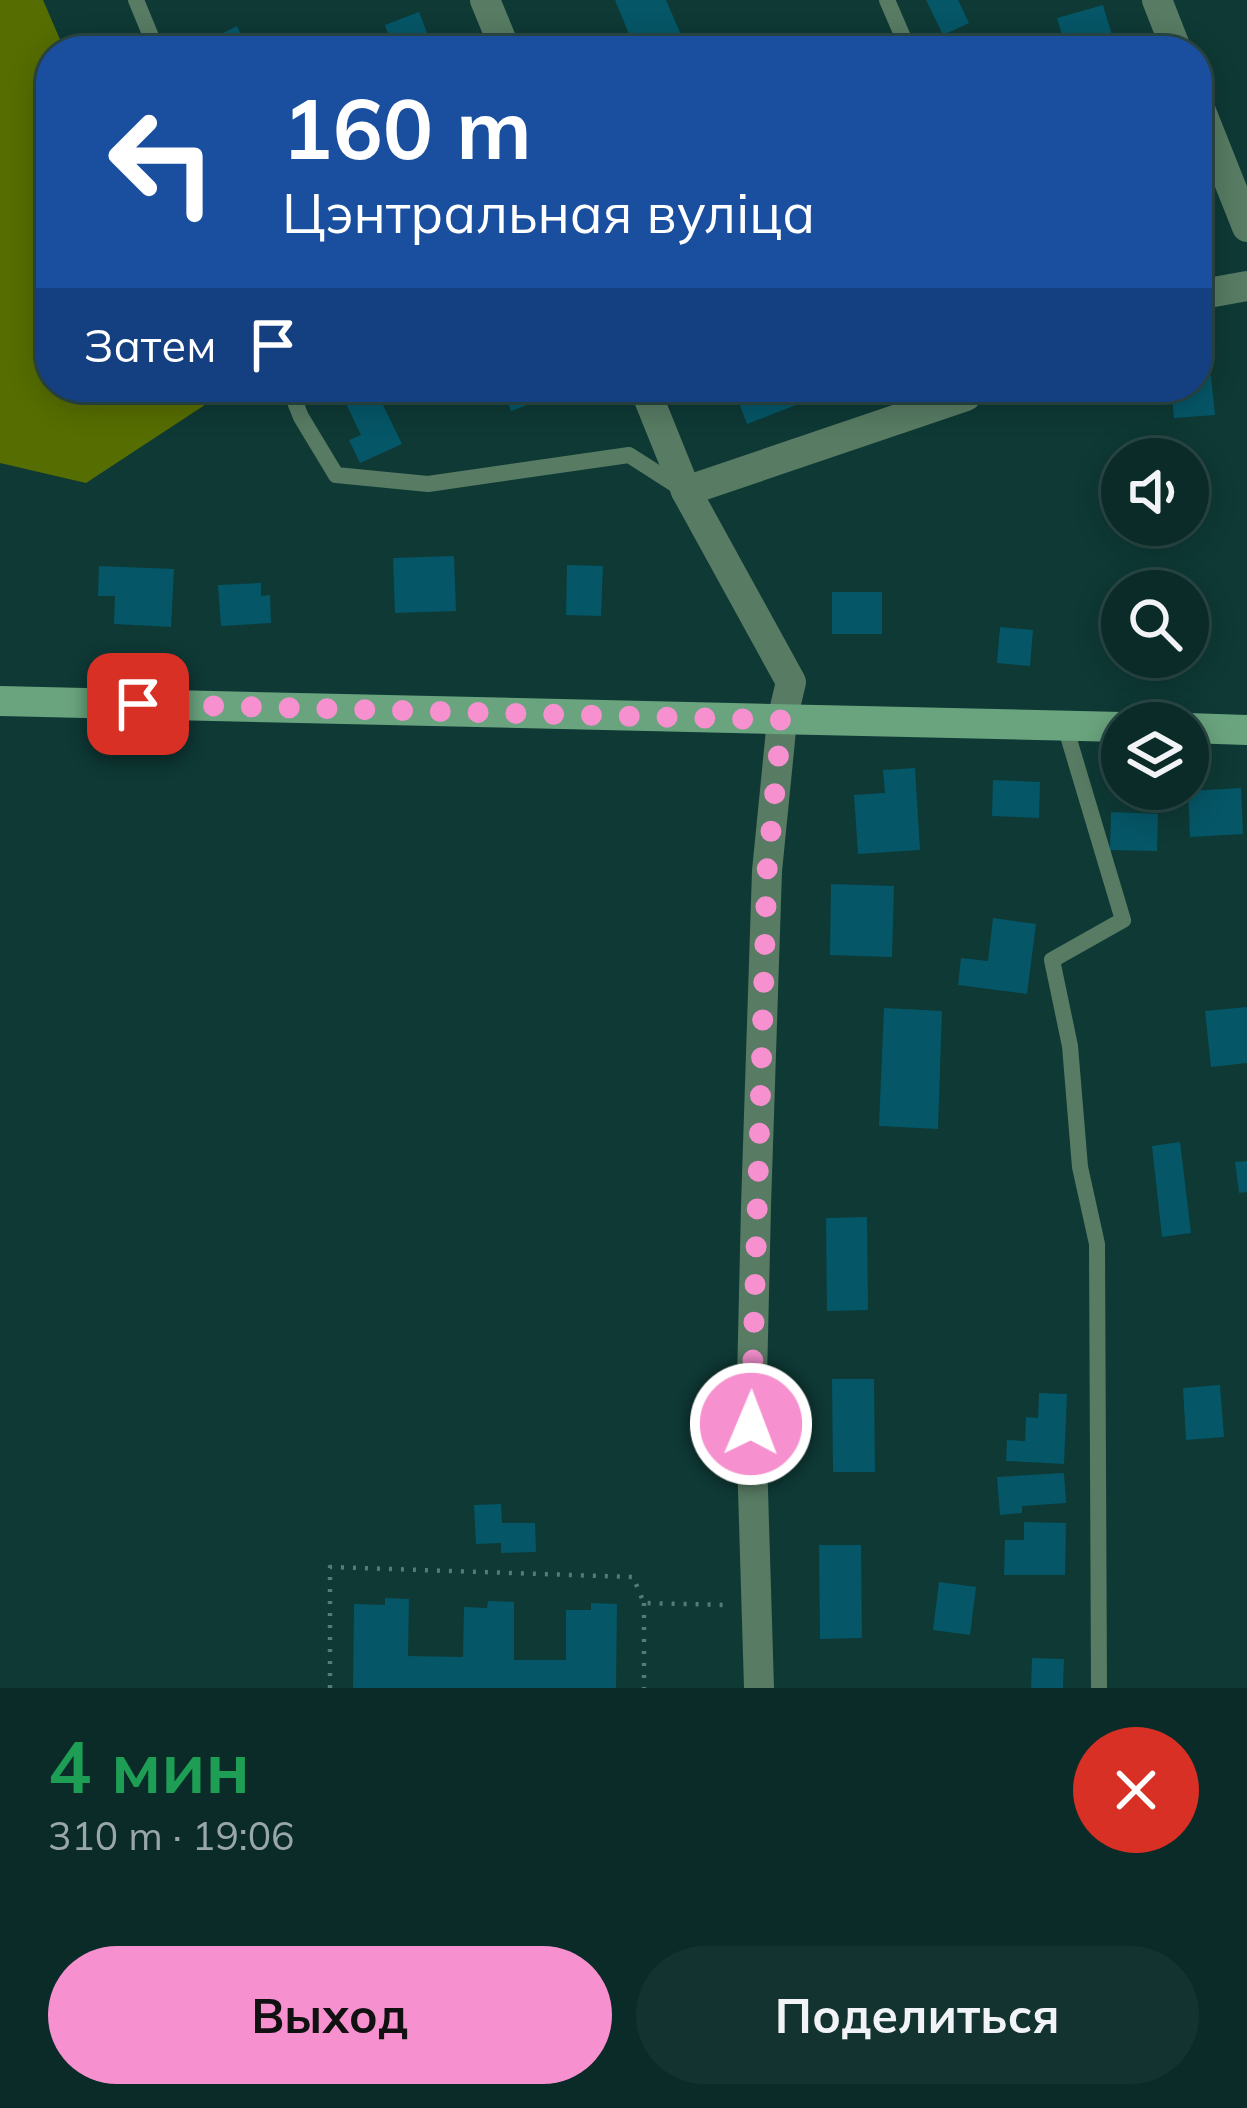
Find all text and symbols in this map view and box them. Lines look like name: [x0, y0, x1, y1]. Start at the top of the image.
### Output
text: 160 m: [282, 75, 532, 180]
icon: left: [84, 84, 240, 240]
text: Цэнтральная вуліца: [282, 179, 815, 247]
icon: arrive: [240, 312, 306, 378]
text: Затем: [84, 317, 216, 373]
map controls: [1101, 438, 1209, 810]
button: sound: [1101, 438, 1209, 546]
button: search: [1101, 570, 1209, 678]
pin: [87, 653, 189, 755]
icon: arrive: [105, 671, 171, 737]
button: layers: [1101, 702, 1209, 810]
position arrow: [688, 1361, 814, 1487]
text: 4 мин: [48, 1721, 250, 1811]
button: close: [1073, 1727, 1199, 1853]
text: 310 m · 19:06: [48, 1811, 294, 1860]
button: Выход: [48, 1946, 612, 2084]
button: Поделиться: [636, 1946, 1199, 2084]

